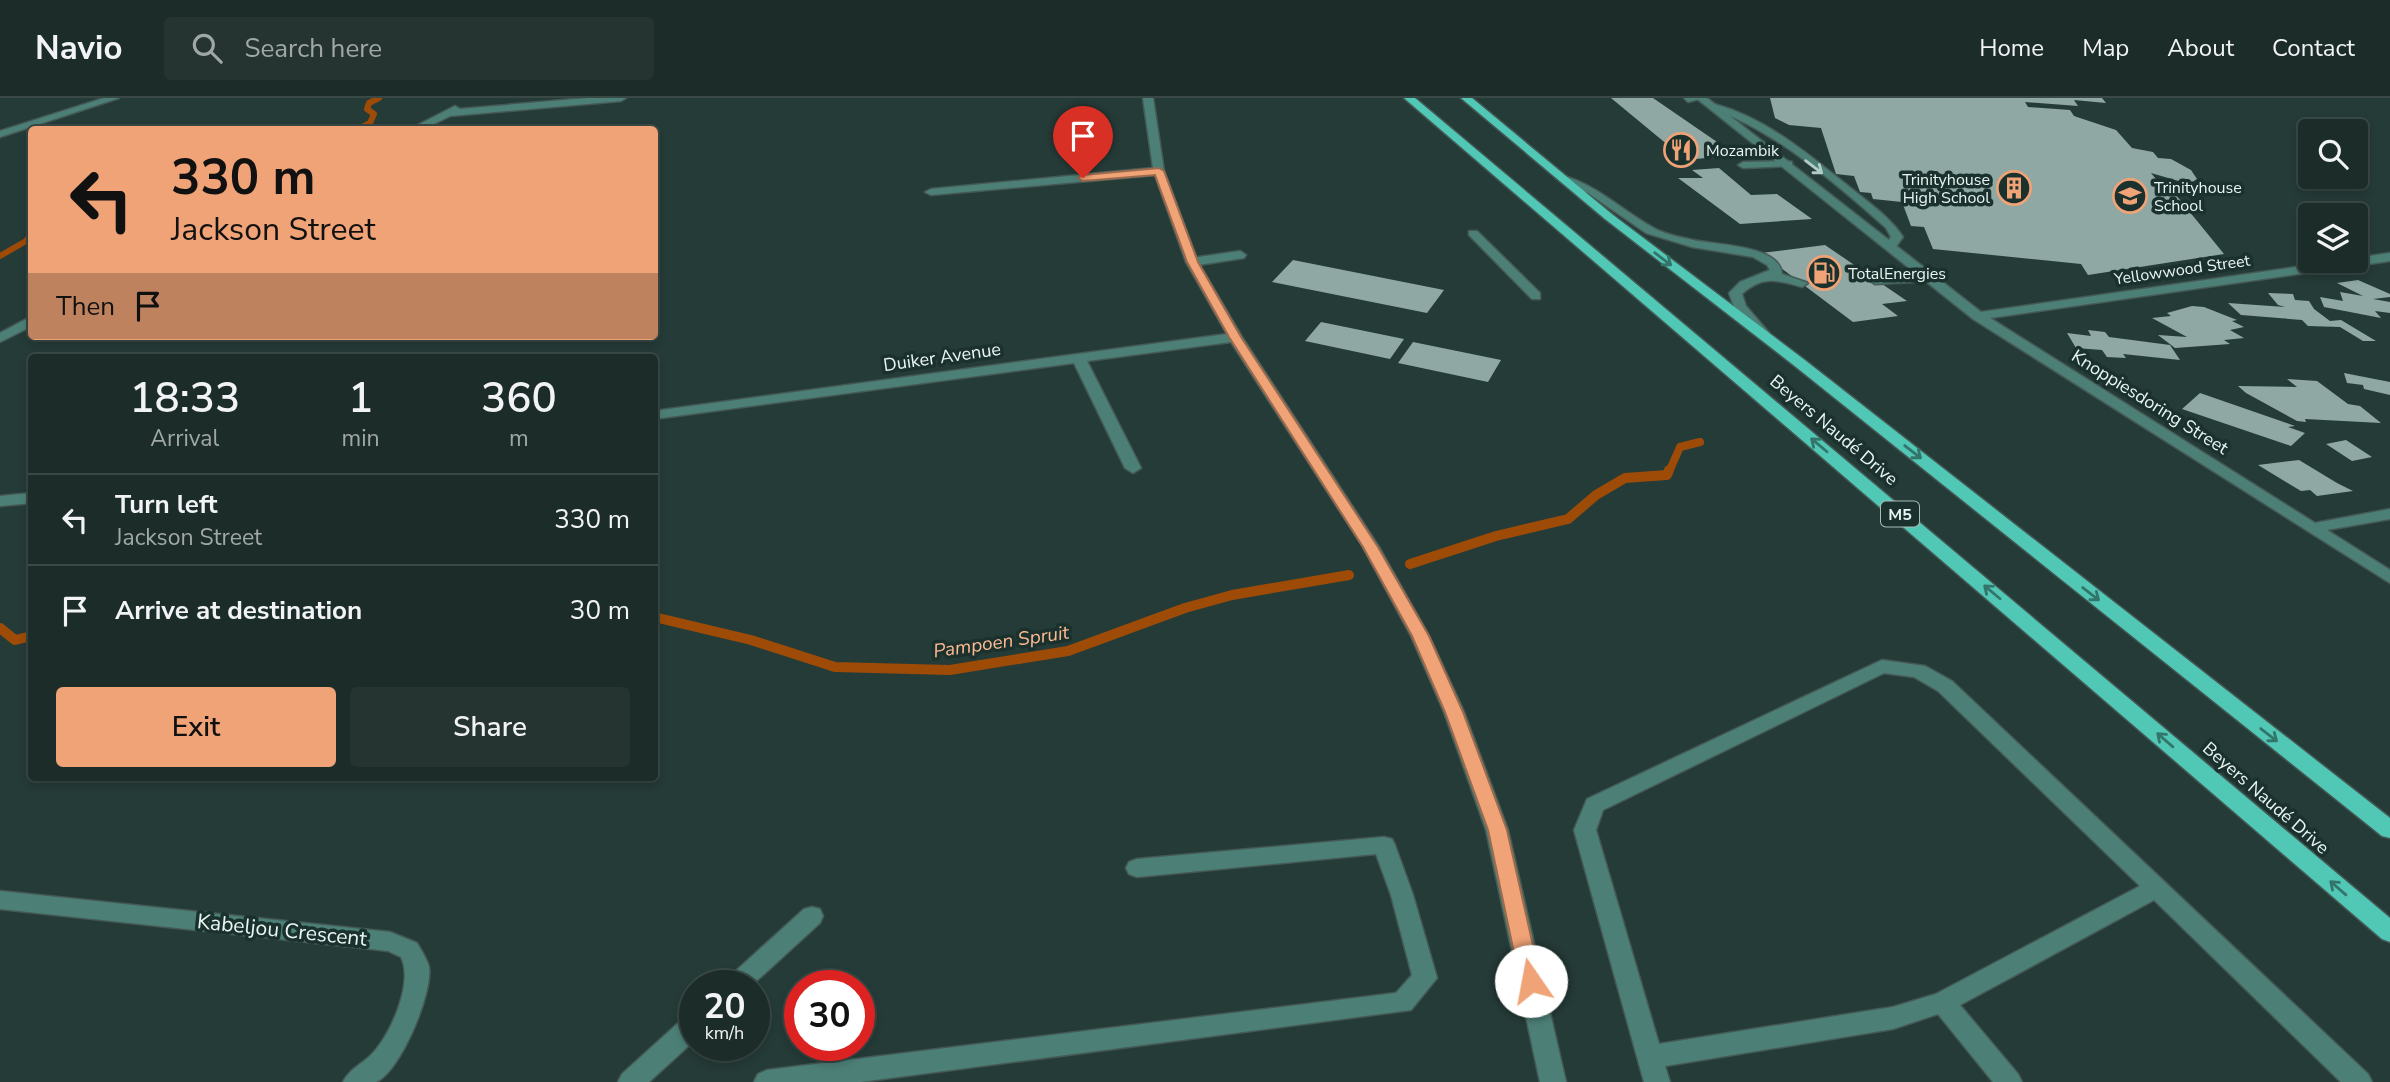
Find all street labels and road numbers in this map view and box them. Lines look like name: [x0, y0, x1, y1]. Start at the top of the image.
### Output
street label: Yellowwood Street: [2112, 250, 2252, 291]
street label: Duiker Avenue: [882, 337, 1002, 377]
street label: Knoppiesdoring Street: [2067, 344, 2233, 460]
street label: Beyers Naudé Drive: [1765, 369, 1903, 491]
road number: M5: [1881, 502, 1919, 526]
street label: Beyers Naudé Drive: [2198, 736, 2334, 860]
street label: Kabeljou Crescent: [196, 907, 369, 953]

